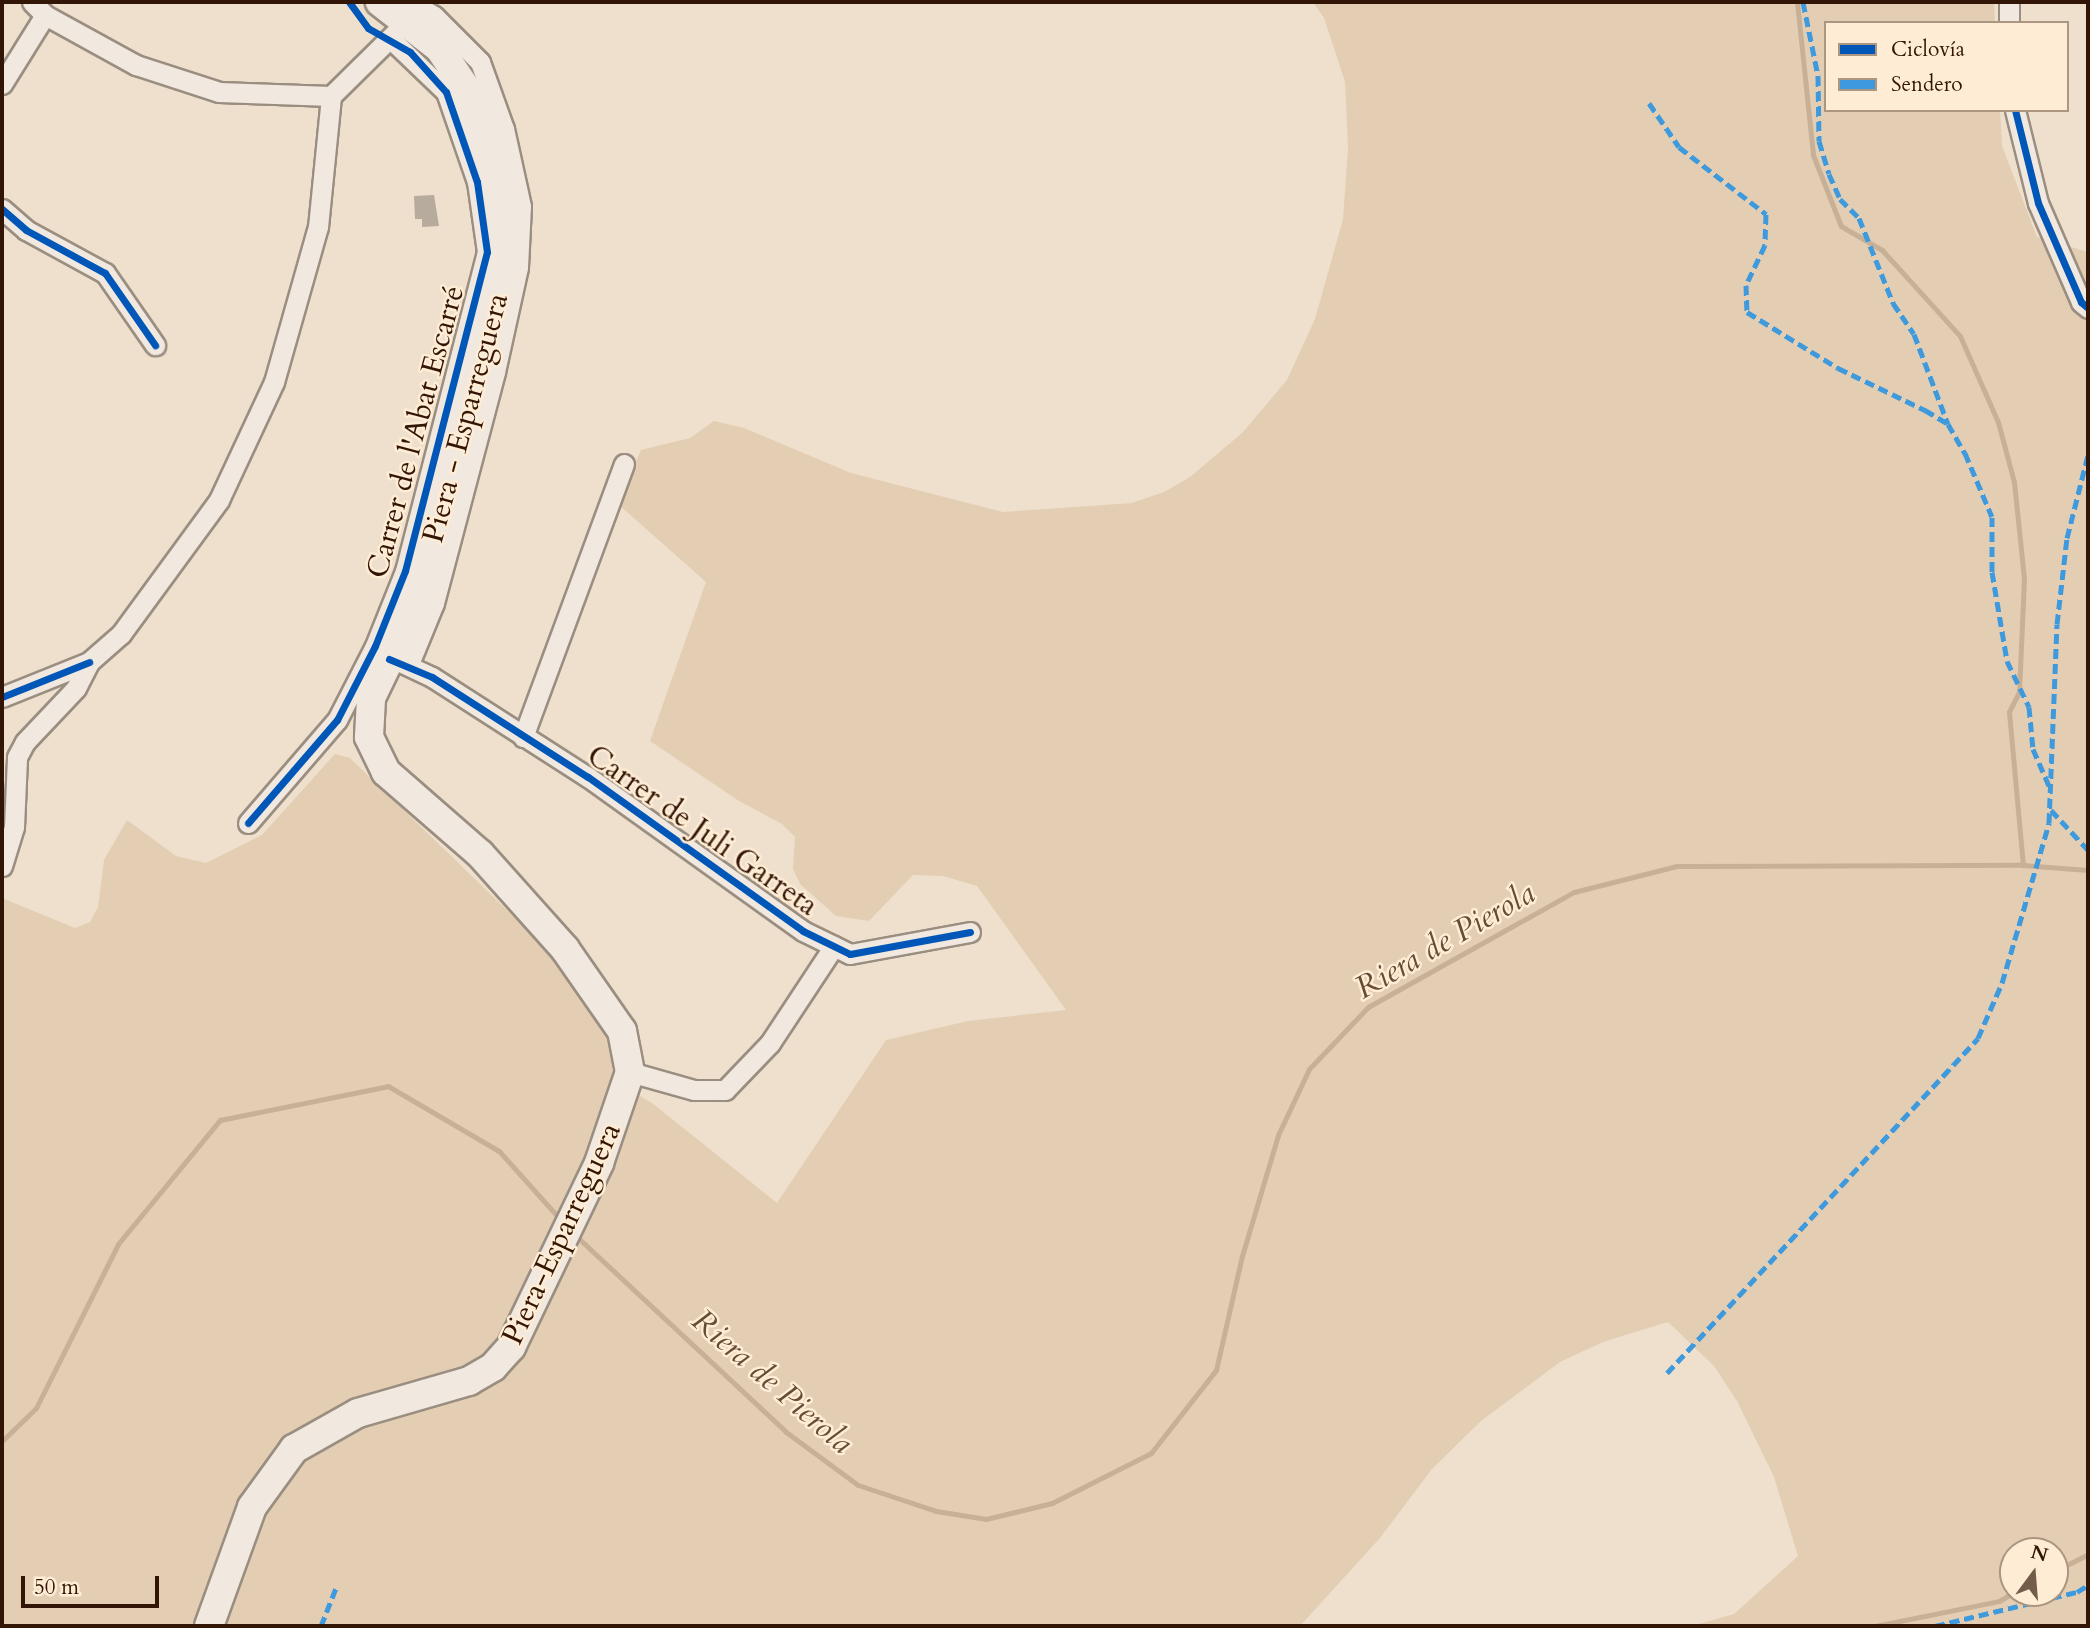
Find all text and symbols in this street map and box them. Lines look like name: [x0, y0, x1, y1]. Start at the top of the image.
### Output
legend: [1824, 21, 2069, 112]
text: Ciclovía: [1891, 35, 1965, 64]
text: Sendero: [1891, 70, 1963, 99]
street label: Carrer de l'Abat Escarré: [360, 282, 472, 582]
street label: Piera - Esparreguera: [415, 289, 517, 547]
street label: Carrer de Juli Garreta: [580, 738, 824, 924]
water label: Riera de Pierola: [1348, 874, 1542, 1008]
street label: Piera-Esparreguera: [495, 1117, 629, 1351]
water label: Riera de Pierola: [684, 1302, 860, 1462]
north arrow: [1999, 1537, 2069, 1607]
text: N: [2028, 1539, 2051, 1569]
scale bar: [24, 1562, 163, 1606]
text: 50 m: [34, 1573, 79, 1602]

